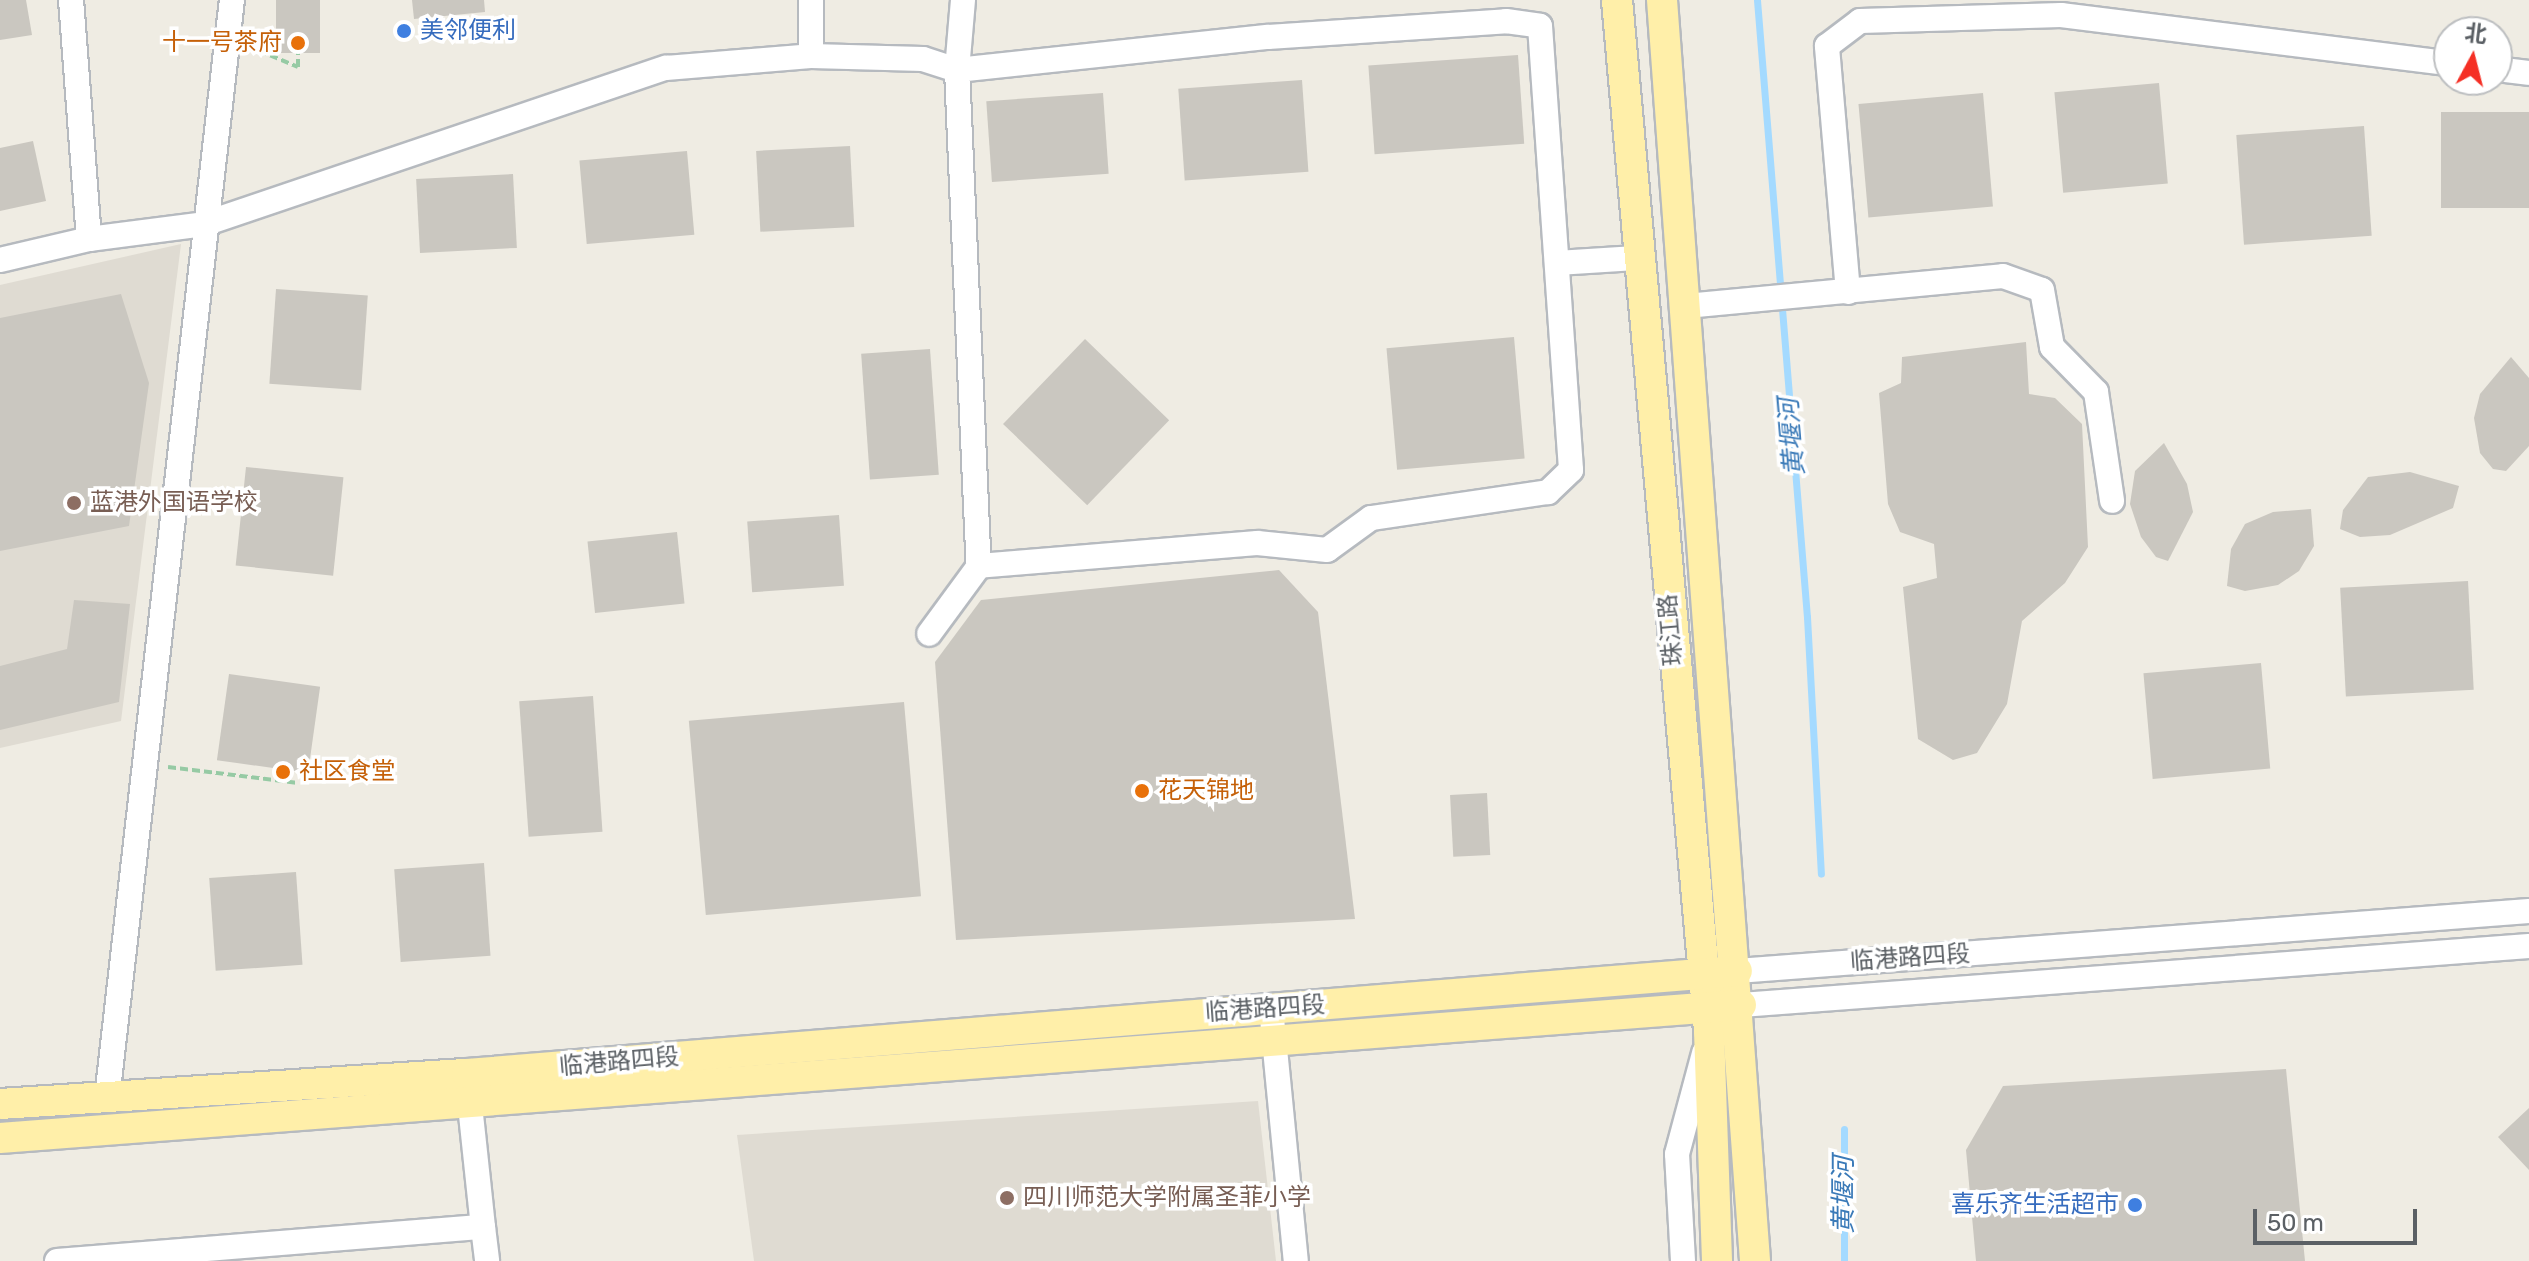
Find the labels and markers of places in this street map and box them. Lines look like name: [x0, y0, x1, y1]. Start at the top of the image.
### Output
place label: 美邻便利: [420, 17, 516, 45]
marker: 美邻便利: [395, 22, 413, 40]
place label: 十一号茶府: [162, 29, 282, 57]
marker: 十一号茶府: [289, 34, 307, 52]
place label: 蓝港外国语学校: [90, 489, 258, 517]
marker: 蓝港外国语学校: [65, 494, 83, 512]
place label: 社区食堂: [299, 758, 395, 786]
marker: 社区食堂: [274, 763, 292, 781]
place label: 花天锦地: [1158, 777, 1254, 805]
marker: 花天锦地: [1133, 782, 1151, 800]
place label: 四川师范大学附属圣菲小学: [1023, 1184, 1311, 1212]
marker: 四川师范大学附属圣菲小学: [998, 1189, 1016, 1207]
place label: 喜乐齐生活超市: [1951, 1191, 2119, 1219]
marker: 喜乐齐生活超市: [2126, 1196, 2144, 1214]

